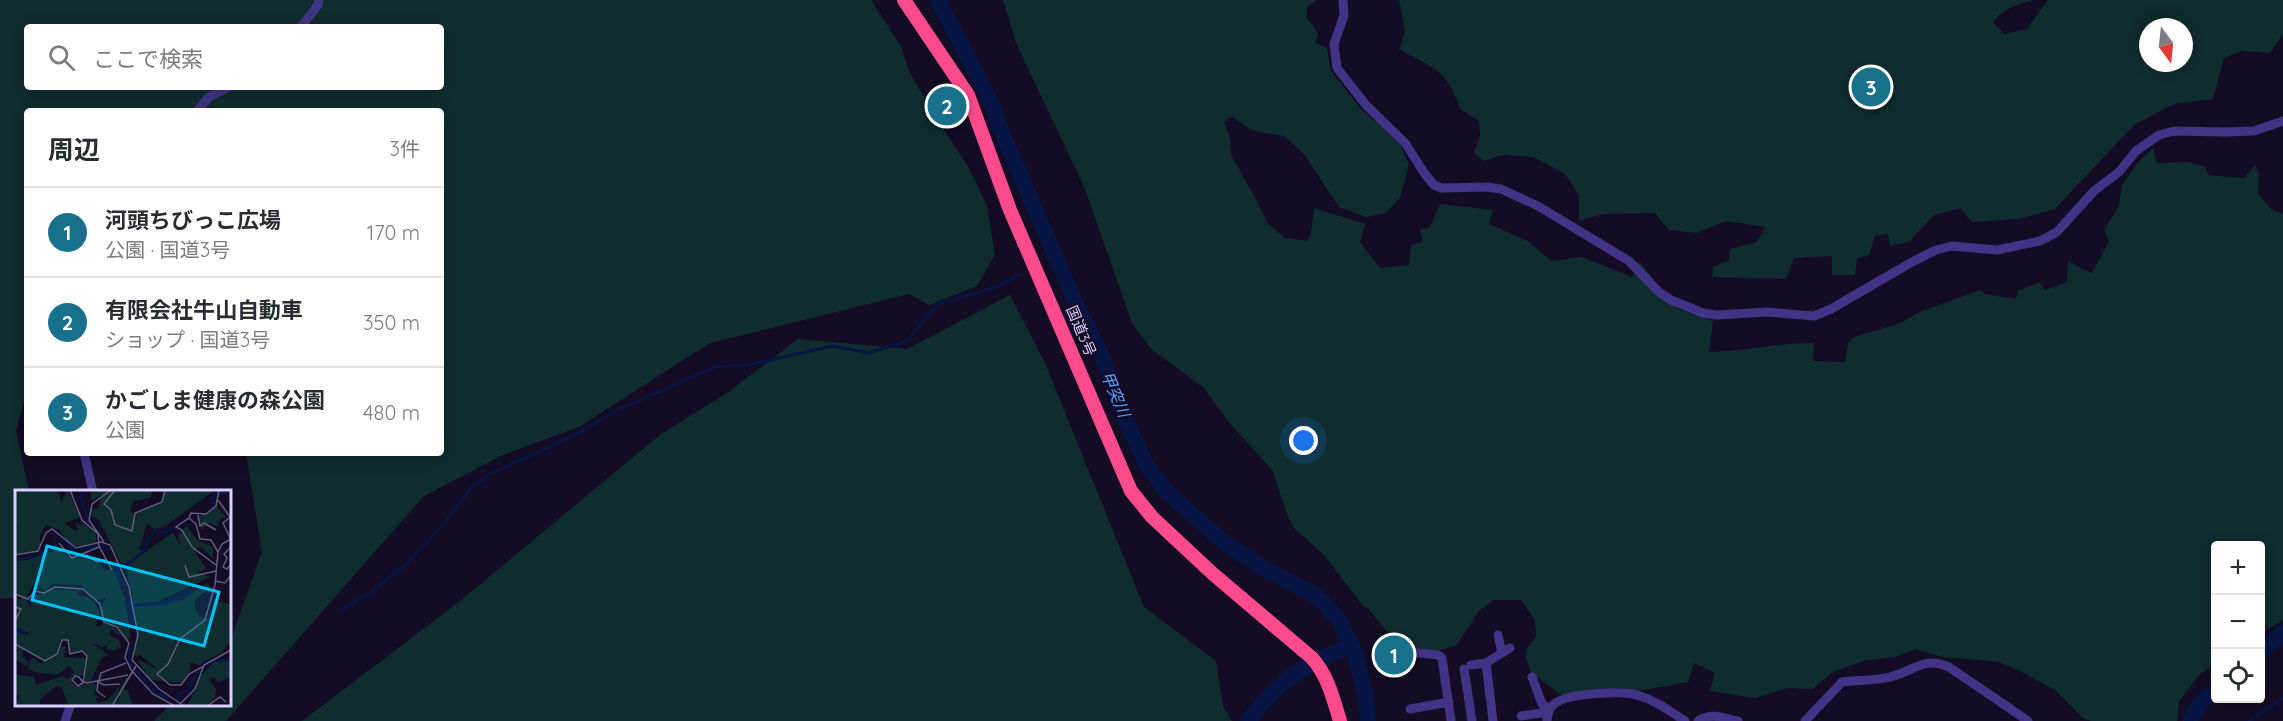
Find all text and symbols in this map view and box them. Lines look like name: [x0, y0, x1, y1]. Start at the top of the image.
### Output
north arrow: [2139, 18, 2193, 72]
search box: [24, 24, 444, 90]
icon: search: [45, 41, 78, 74]
text: ここで検索: [93, 45, 203, 73]
pin: 3: [1852, 64, 1890, 110]
pin: 2: [928, 84, 966, 128]
text: 周辺: [48, 133, 100, 166]
text: 3件: [390, 136, 420, 161]
text: 河頭ちびっこ広場: [105, 206, 281, 234]
text: 1: [64, 220, 71, 245]
text: 170 m: [367, 220, 420, 245]
text: 公園 · 国道3号: [105, 237, 230, 262]
text: 有限会社牛山自動車: [105, 296, 303, 324]
street label: 国道3号: [1062, 303, 1101, 359]
text: 2: [62, 310, 73, 335]
text: 350 m: [363, 310, 420, 335]
text: ショップ · 国道3号: [105, 327, 270, 352]
water label: 甲突川: [1097, 368, 1135, 422]
text: かごしま健康の森公園: [105, 386, 325, 414]
text: 3: [62, 400, 73, 425]
text: 480 m: [363, 400, 420, 425]
text: 公園: [105, 417, 145, 442]
your location: [1289, 426, 1318, 455]
inset map: [15, 490, 231, 706]
map controls: [2211, 541, 2265, 703]
button: +: [2211, 541, 2265, 595]
button: −: [2211, 595, 2265, 649]
pin: 1: [1374, 632, 1414, 678]
button: locate: [2211, 649, 2265, 703]

